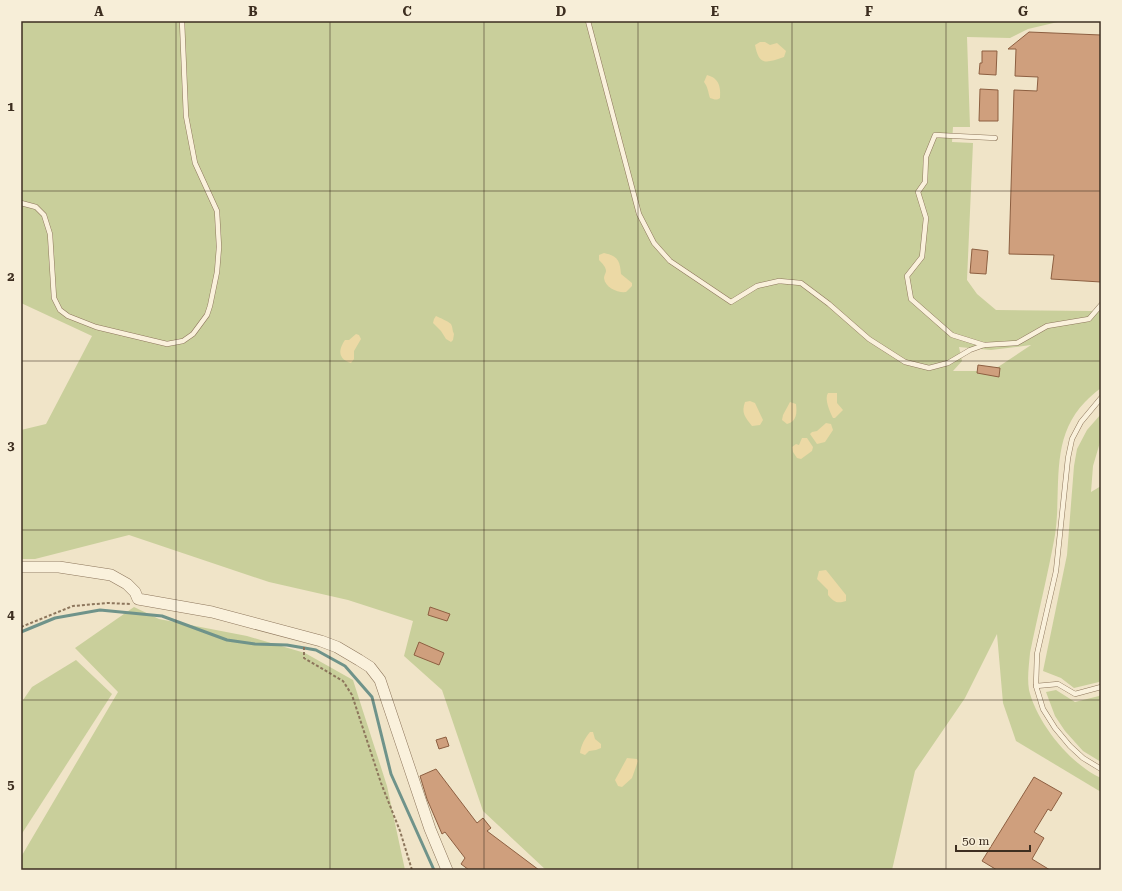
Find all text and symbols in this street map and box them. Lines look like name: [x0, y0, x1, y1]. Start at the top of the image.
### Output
text: A: [94, 4, 104, 19]
text: B: [248, 4, 258, 19]
text: C: [402, 4, 412, 19]
text: D: [556, 4, 566, 19]
text: E: [711, 4, 719, 19]
text: F: [865, 4, 873, 19]
text: G: [1018, 4, 1028, 19]
text: 1: [7, 99, 15, 114]
text: 2: [7, 269, 15, 284]
text: 3: [7, 438, 15, 453]
text: 4: [7, 607, 15, 622]
text: 5: [7, 777, 15, 792]
scale bar: [956, 827, 1030, 853]
text: 50 m: [962, 834, 989, 848]

